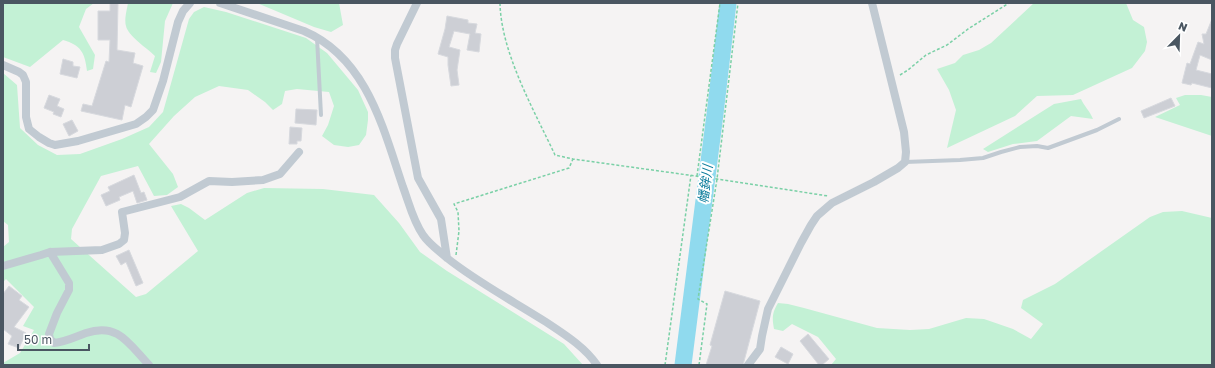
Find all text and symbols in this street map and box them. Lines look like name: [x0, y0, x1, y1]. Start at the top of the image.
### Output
north arrow: [1159, 16, 1199, 56]
text: N: [1177, 19, 1189, 34]
water label: 幡鉾川: [695, 162, 716, 204]
scale bar: [18, 326, 89, 352]
text: 50 m: [24, 332, 52, 347]

